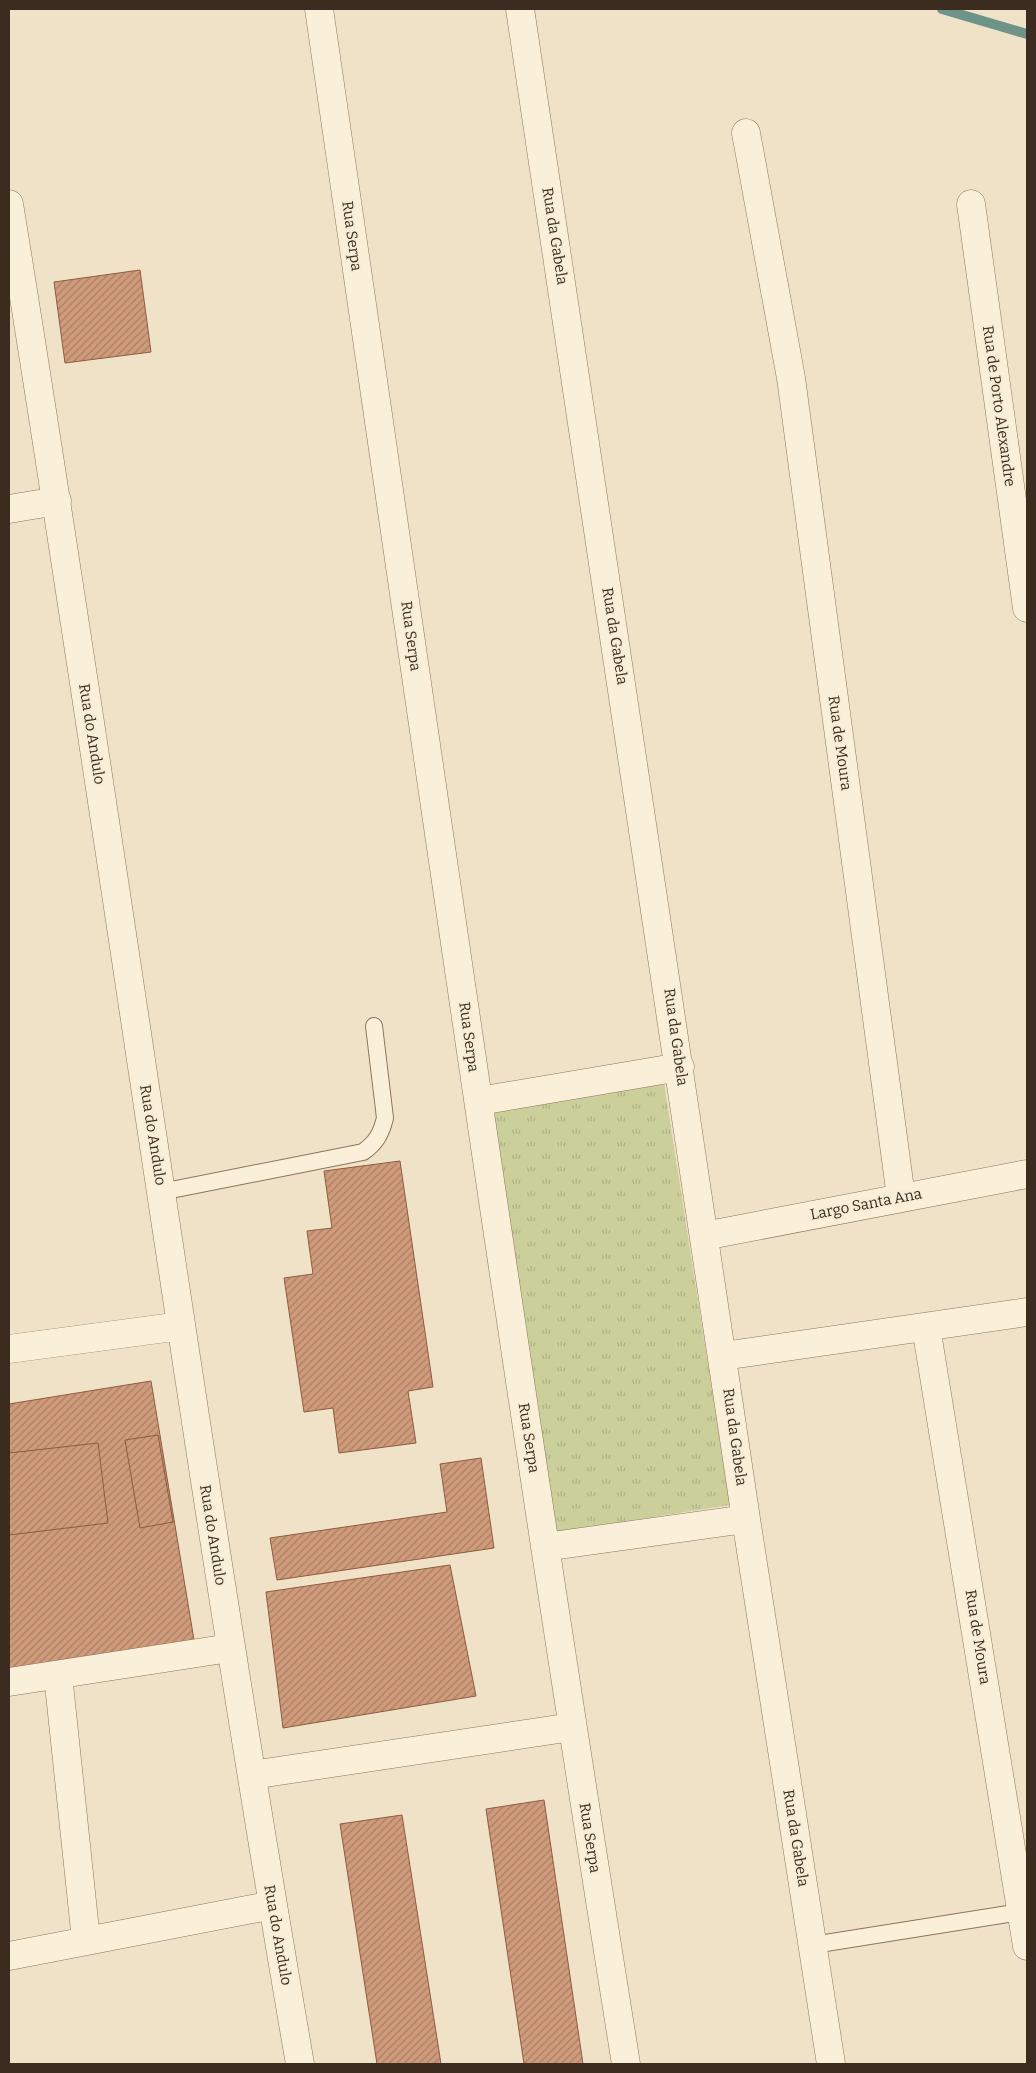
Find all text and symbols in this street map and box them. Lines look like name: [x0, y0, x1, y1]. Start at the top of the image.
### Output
street label: Rua da Gabela: [538, 186, 572, 286]
street label: Rua Serpa: [338, 200, 366, 272]
street label: Rua de Porto Alexandre: [979, 324, 1019, 488]
street label: Rua da Gabela: [598, 586, 632, 686]
street label: Rua Serpa: [397, 600, 425, 672]
street label: Rua do Andulo: [75, 682, 109, 786]
street label: Rua de Moura: [824, 694, 856, 792]
street label: Rua da Gabela: [660, 987, 692, 1087]
street label: Rua Serpa: [455, 1001, 483, 1073]
street label: Rua do Andulo: [136, 1083, 170, 1187]
street label: Largo Santa Ana: [809, 1184, 923, 1224]
street label: Rua da Gabela: [719, 1387, 751, 1487]
street label: Rua Serpa: [515, 1402, 543, 1474]
street label: Rua do Andulo: [196, 1483, 230, 1587]
street label: Rua de Moura: [962, 1588, 994, 1686]
street label: Rua da Gabela: [779, 1788, 813, 1888]
street label: Rua Serpa: [576, 1802, 604, 1874]
street label: Rua do Andulo: [260, 1883, 296, 1987]

